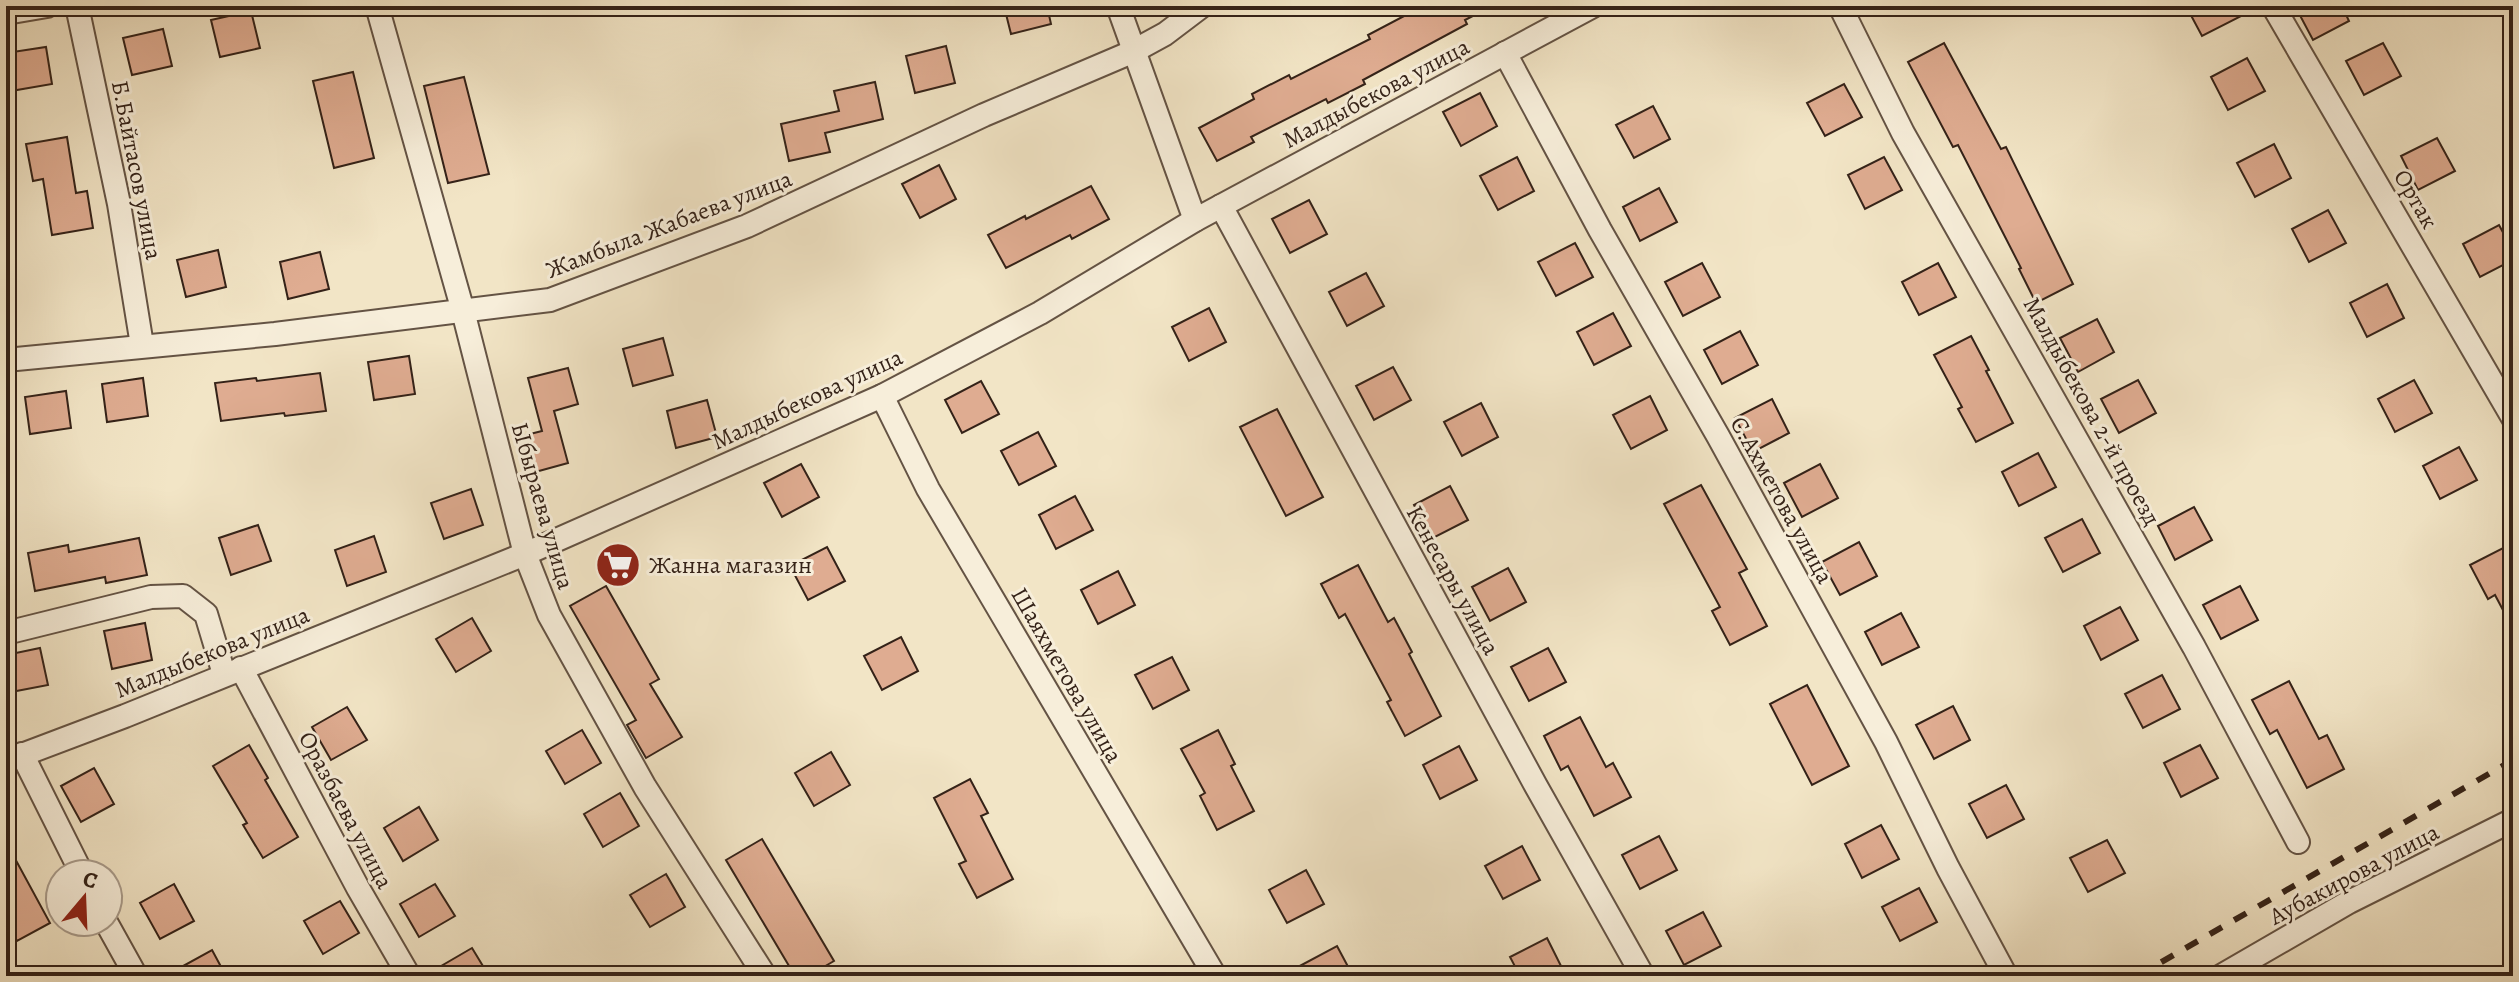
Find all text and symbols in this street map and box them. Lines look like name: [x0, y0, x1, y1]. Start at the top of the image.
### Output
street label: Малдыбекова улица: [1277, 30, 1475, 156]
street label: Б.Байтасов улица: [104, 78, 170, 262]
street label: Жамбыла Жабаева улица: [541, 162, 797, 286]
street label: Ортак: [2386, 164, 2446, 234]
street label: Малдыбекова 2-й проезд: [2016, 291, 2168, 531]
street label: Малдыбекова улица: [706, 341, 908, 457]
street label: С.Ахметова улица: [1723, 411, 1841, 589]
street label: Ыбыраева улица: [504, 419, 582, 593]
street label: Кенесары улица: [1399, 500, 1507, 660]
supermarket icon: Жанна магазин: [594, 541, 642, 589]
place label: Жанна магазин: [649, 549, 812, 581]
street label: Шаяхметова улица: [1004, 581, 1130, 769]
street label: Малдыбекова улица: [110, 598, 314, 706]
street label: Оразбаева улица: [291, 726, 401, 894]
street label: Аубакирова улица: [2263, 816, 2444, 933]
north arrow: [44, 858, 124, 938]
text: С: [79, 864, 101, 896]

